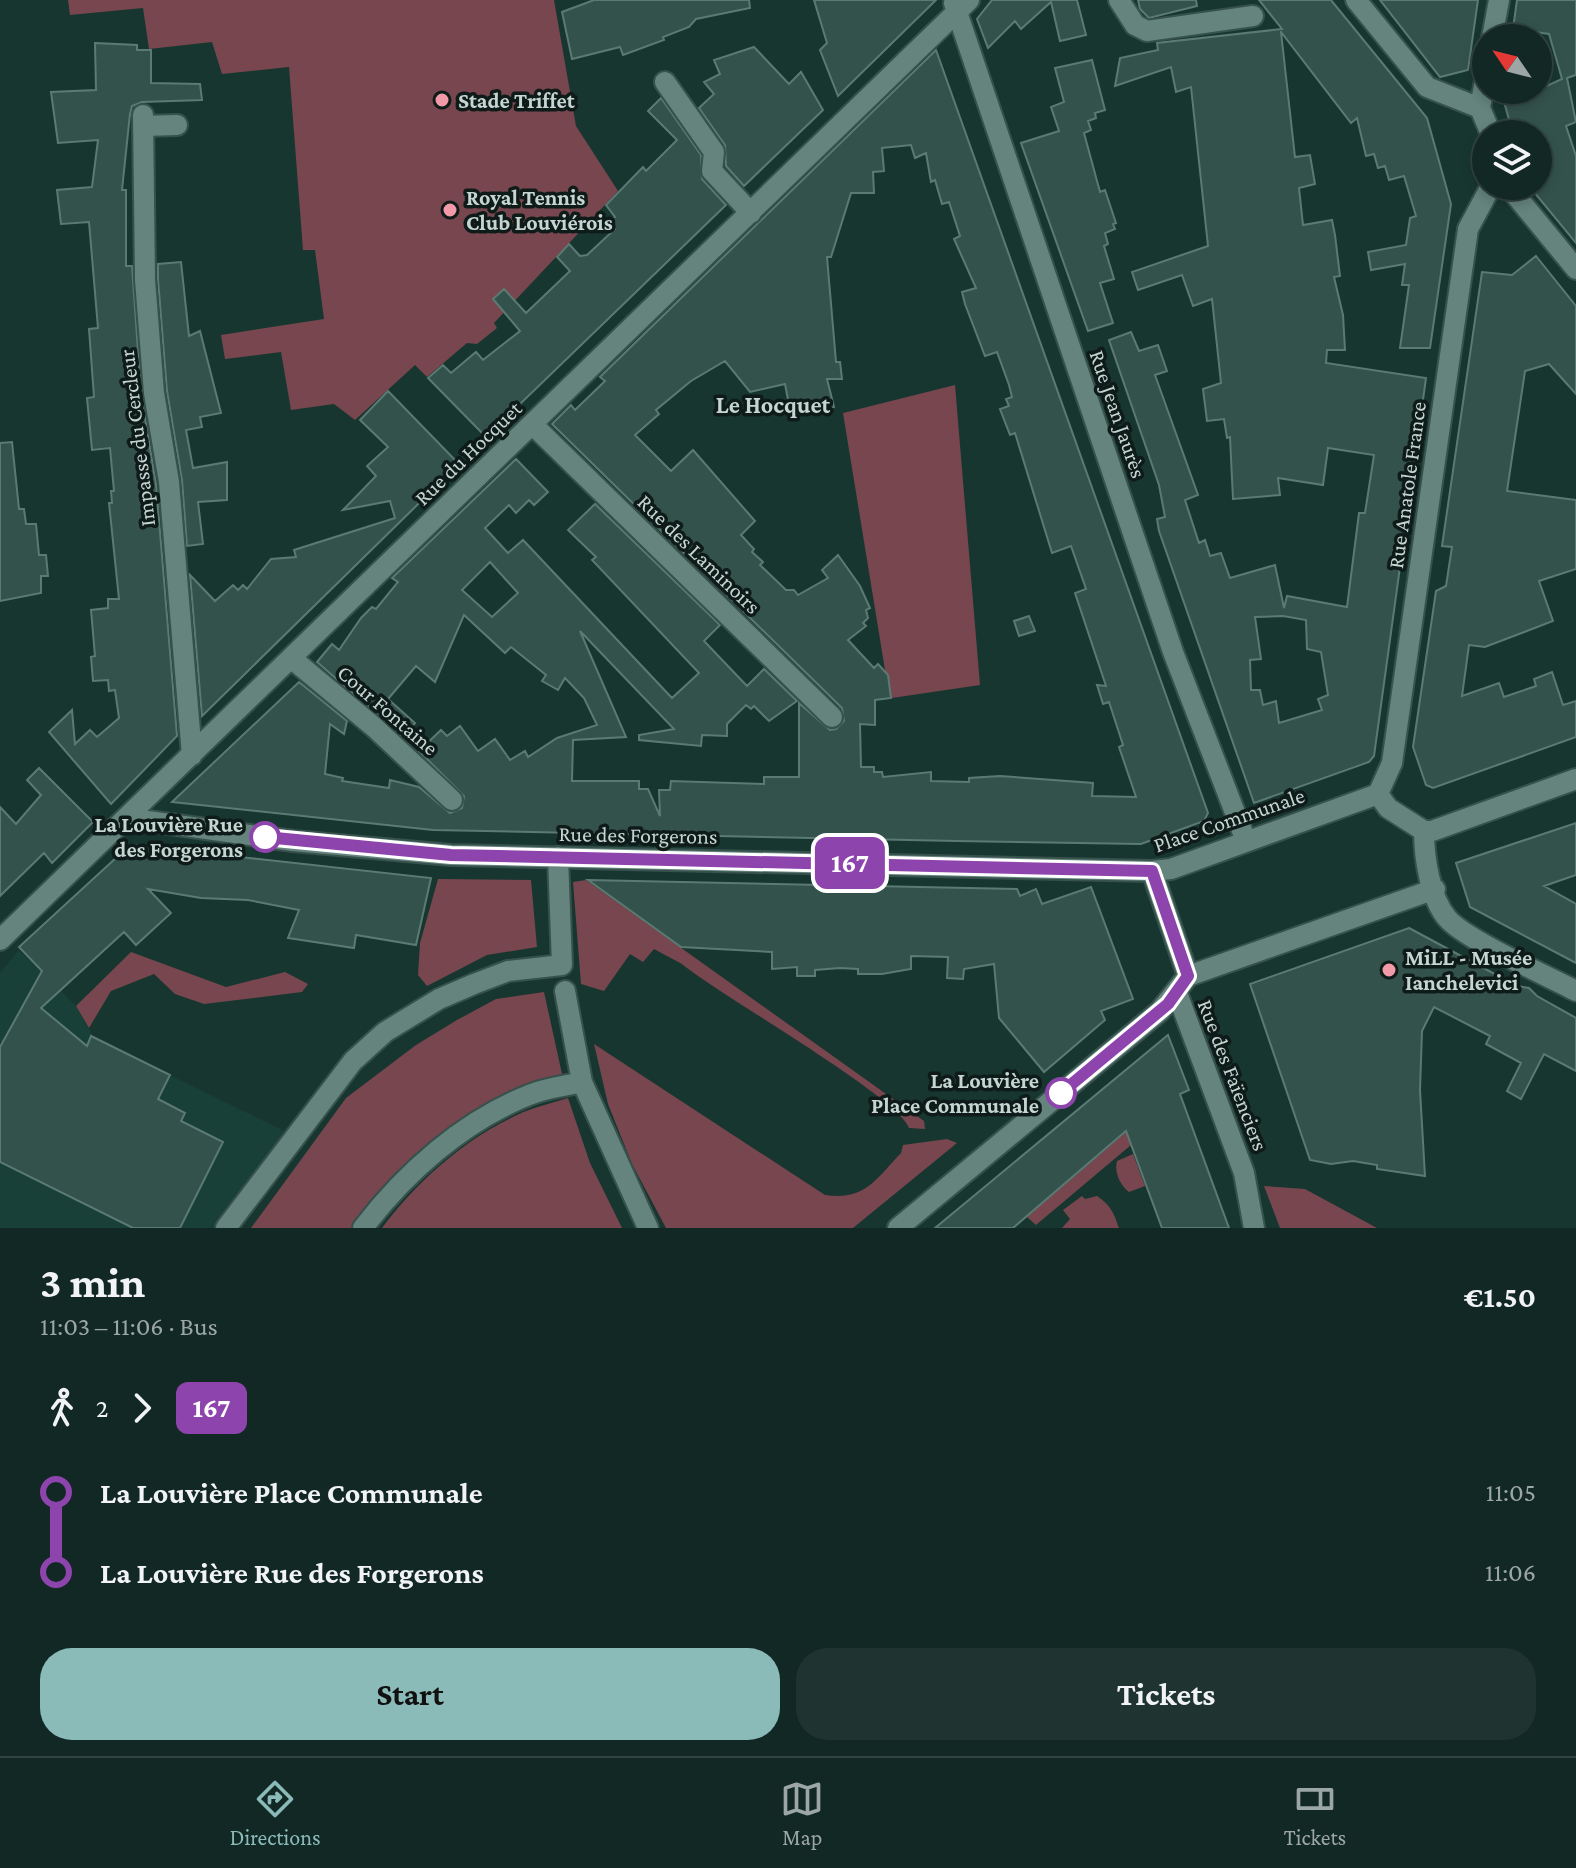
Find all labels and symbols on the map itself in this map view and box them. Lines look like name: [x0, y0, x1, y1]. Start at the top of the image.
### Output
north arrow: [1472, 24, 1552, 104]
place label: Stade Triffet: [458, 88, 576, 113]
marker: Stade Triffet: [433, 91, 451, 109]
place label: Royal Tennis Club Louviérois: [466, 185, 613, 235]
marker: Royal Tennis Club Louviérois: [441, 201, 459, 219]
street label: Rue Jean Jaurès: [1084, 347, 1152, 481]
street label: Impasse du Cercleur: [114, 348, 160, 528]
district label: Le Hocquet: [716, 391, 831, 418]
street label: Rue du Hocquet: [409, 395, 527, 510]
street label: Rue Anatole France: [1383, 400, 1431, 570]
street label: Rue des Laminoirs: [632, 489, 766, 619]
street label: Cour Fontaine: [333, 660, 443, 760]
street label: Place Communale: [1150, 782, 1308, 858]
place label: La Louvière Rue des Forgerons: [95, 812, 243, 862]
street label: Rue des Forgerons: [558, 821, 718, 849]
marker: La Louvière Rue des Forgerons: [250, 822, 280, 852]
line badge: 167: [804, 837, 896, 889]
place label: MiLL - Musée Ianchelevici: [1405, 945, 1532, 995]
marker: MiLL - Musée Ianchelevici: [1380, 961, 1398, 979]
street label: Rue des Faïenciers: [1193, 996, 1273, 1154]
place label: La Louvière Place Communale: [871, 1068, 1039, 1118]
marker: La Louvière Place Communale: [1046, 1078, 1076, 1108]

